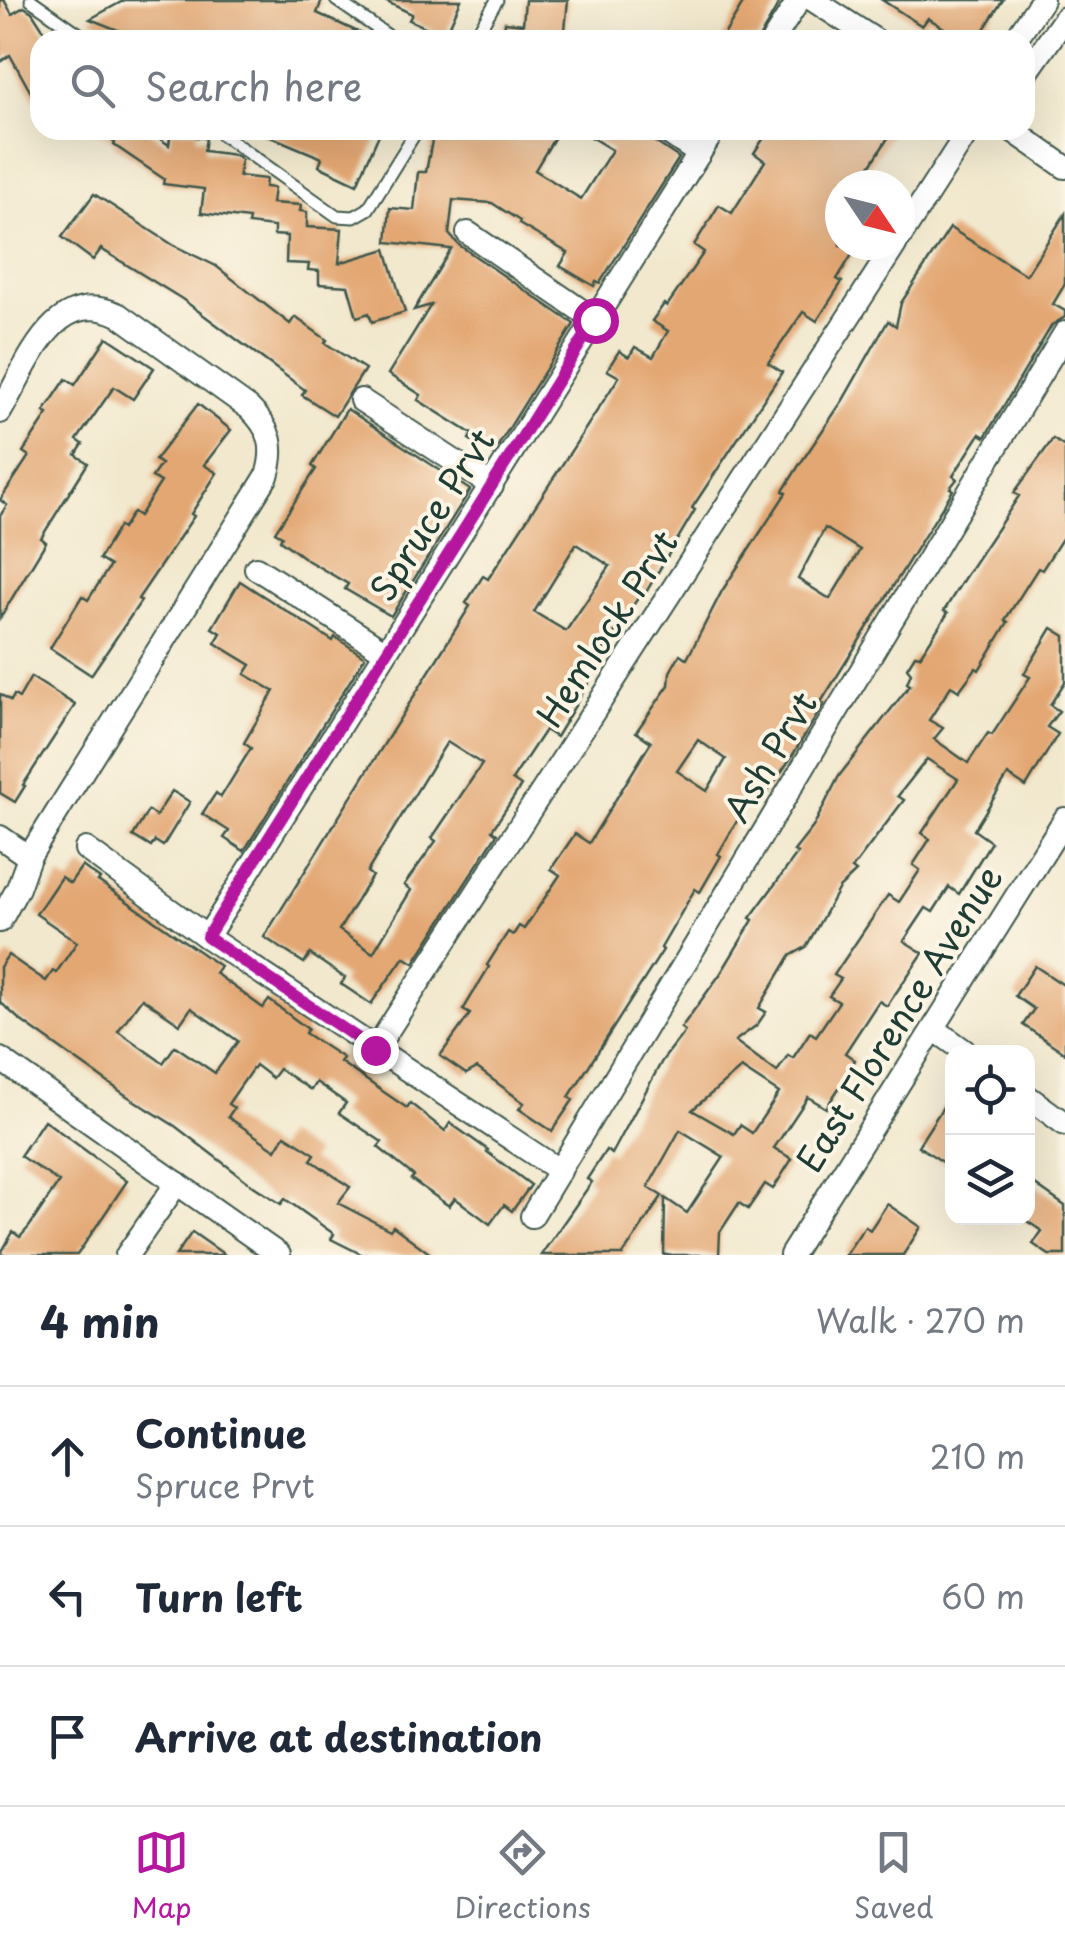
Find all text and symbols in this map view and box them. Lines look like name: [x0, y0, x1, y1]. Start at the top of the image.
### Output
search box: [30, 30, 1035, 140]
text: Search here: [145, 57, 362, 114]
icon: search: [65, 58, 120, 113]
north arrow: [825, 170, 915, 260]
route start: [573, 298, 619, 344]
street label: Spruce Prvt: [355, 417, 507, 611]
street label: Hemlock Prvt: [522, 519, 690, 737]
street label: Ash Prvt: [709, 681, 829, 831]
street label: East Florence Avenue: [782, 854, 1014, 1182]
route end: [353, 1028, 399, 1074]
map controls: [945, 1045, 1035, 1225]
button: locate: [945, 1045, 1035, 1135]
button: layers: [945, 1135, 1035, 1225]
text: 4 min: [40, 1289, 160, 1352]
text: Walk · 270 m: [816, 1296, 1025, 1344]
text: Continue: [135, 1404, 306, 1461]
icon: ahead: [40, 1429, 95, 1484]
text: 210 m: [930, 1432, 1025, 1480]
text: Spruce Prvt: [135, 1461, 315, 1509]
text: Turn left: [135, 1568, 303, 1625]
icon: left: [40, 1569, 95, 1624]
text: 60 m: [941, 1572, 1025, 1620]
text: Arrive at destination: [135, 1708, 543, 1765]
icon: arrive: [40, 1709, 95, 1764]
tab: Map: [132, 1825, 191, 1928]
tab: Directions: [455, 1825, 591, 1928]
tab: Saved: [854, 1825, 933, 1928]

